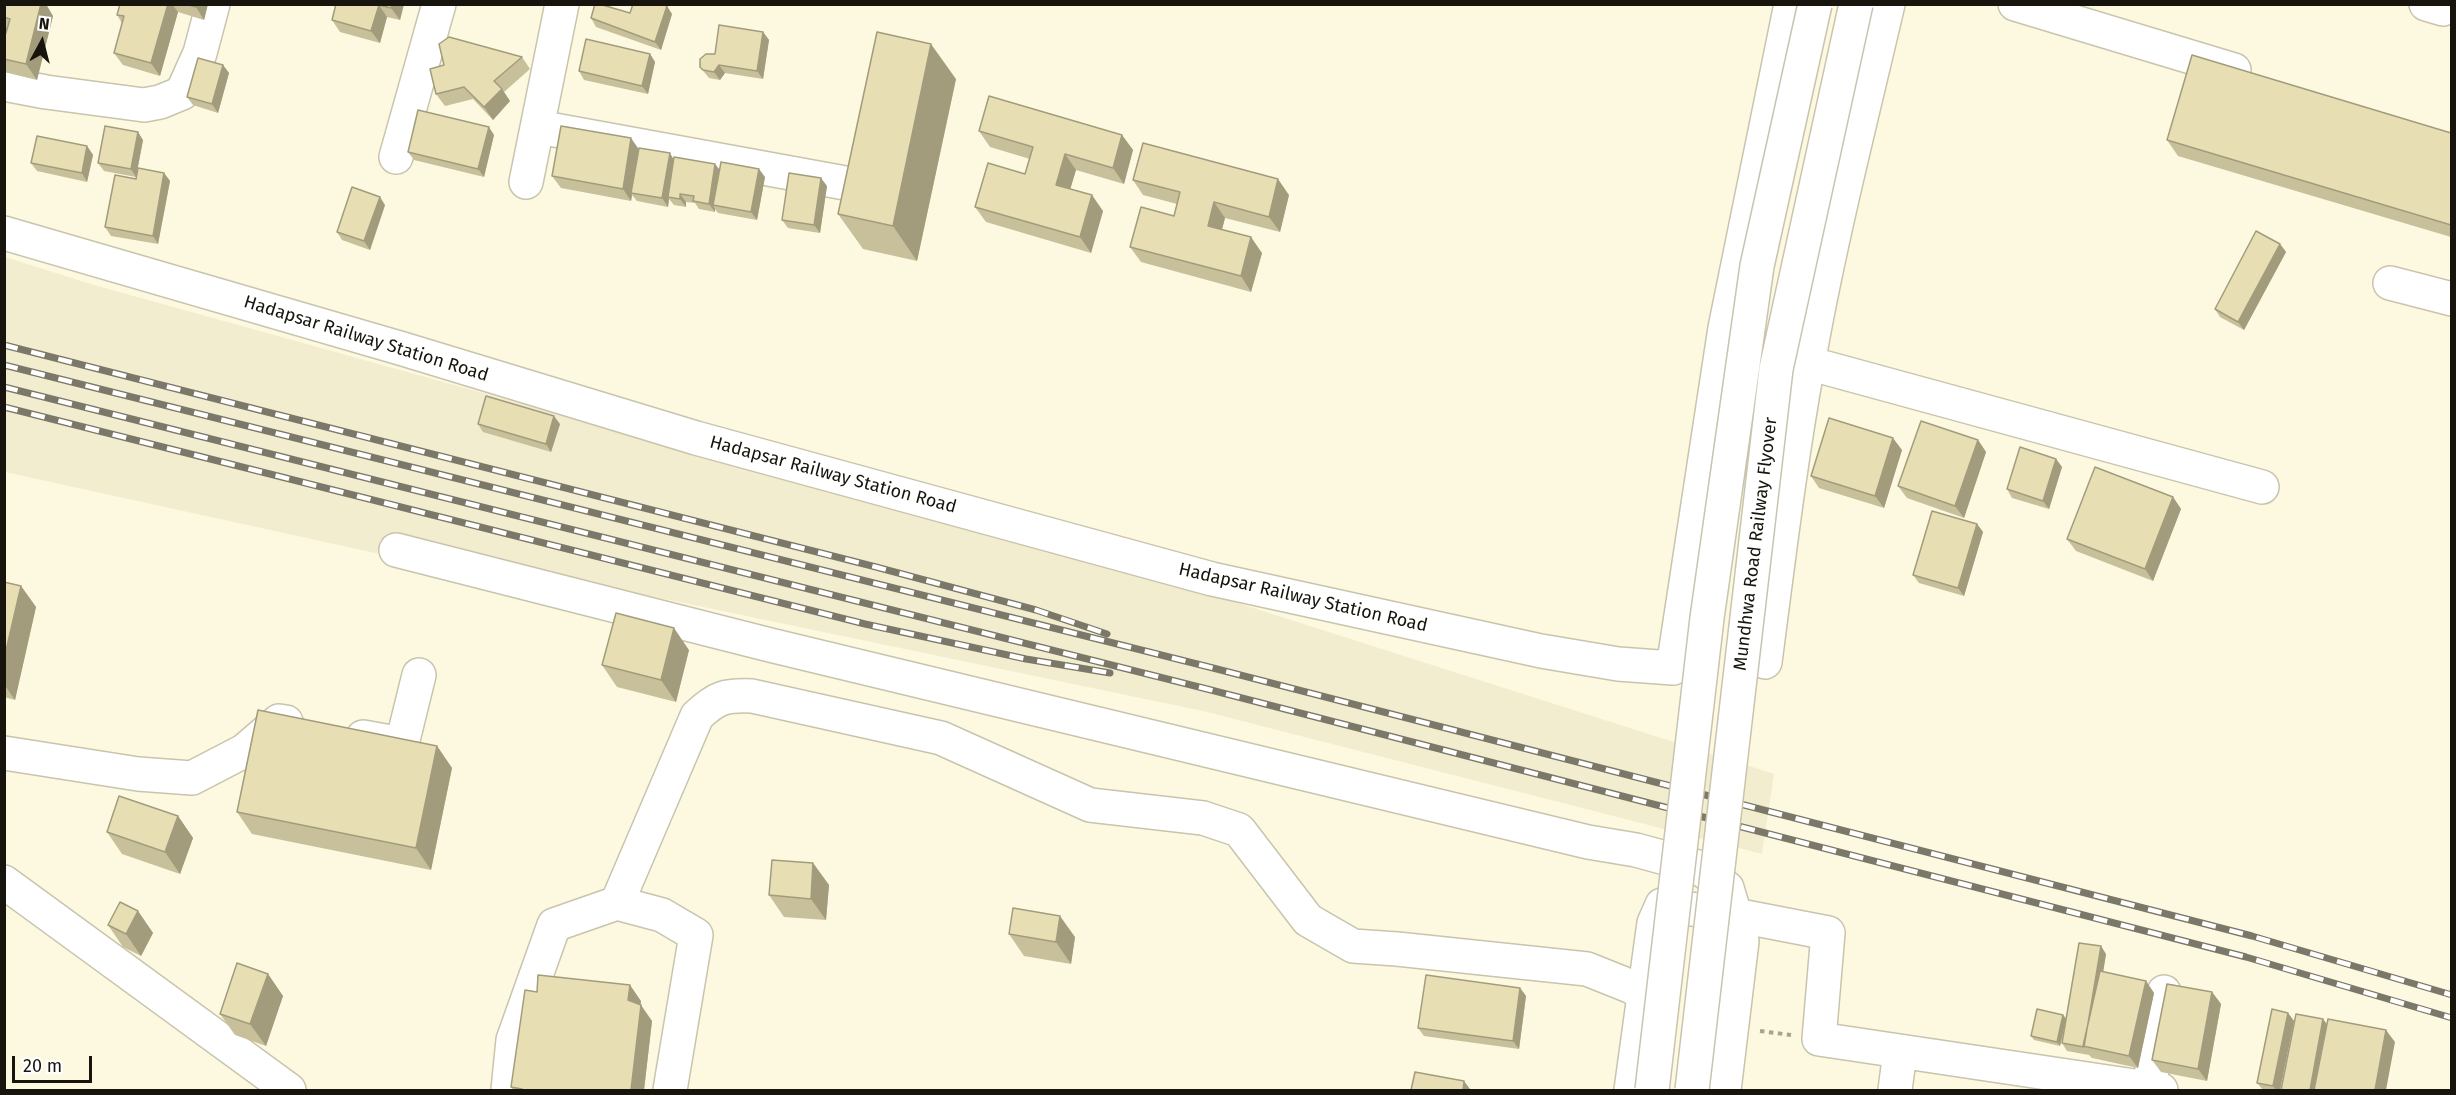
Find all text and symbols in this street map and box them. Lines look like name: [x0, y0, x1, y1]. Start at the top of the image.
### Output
north arrow: [12, 12, 72, 72]
text: N: [38, 14, 51, 34]
street label: Hadapsar Railway Station Road: [241, 291, 491, 387]
street label: Mundhwa Road Railway Flyover: [1730, 416, 1782, 672]
street label: Hadapsar Railway Station Road: [707, 432, 959, 518]
street label: Hadapsar Railway Station Road: [1177, 559, 1429, 637]
scale bar: [15, 1044, 94, 1082]
text: 20 m: [23, 1055, 62, 1077]

